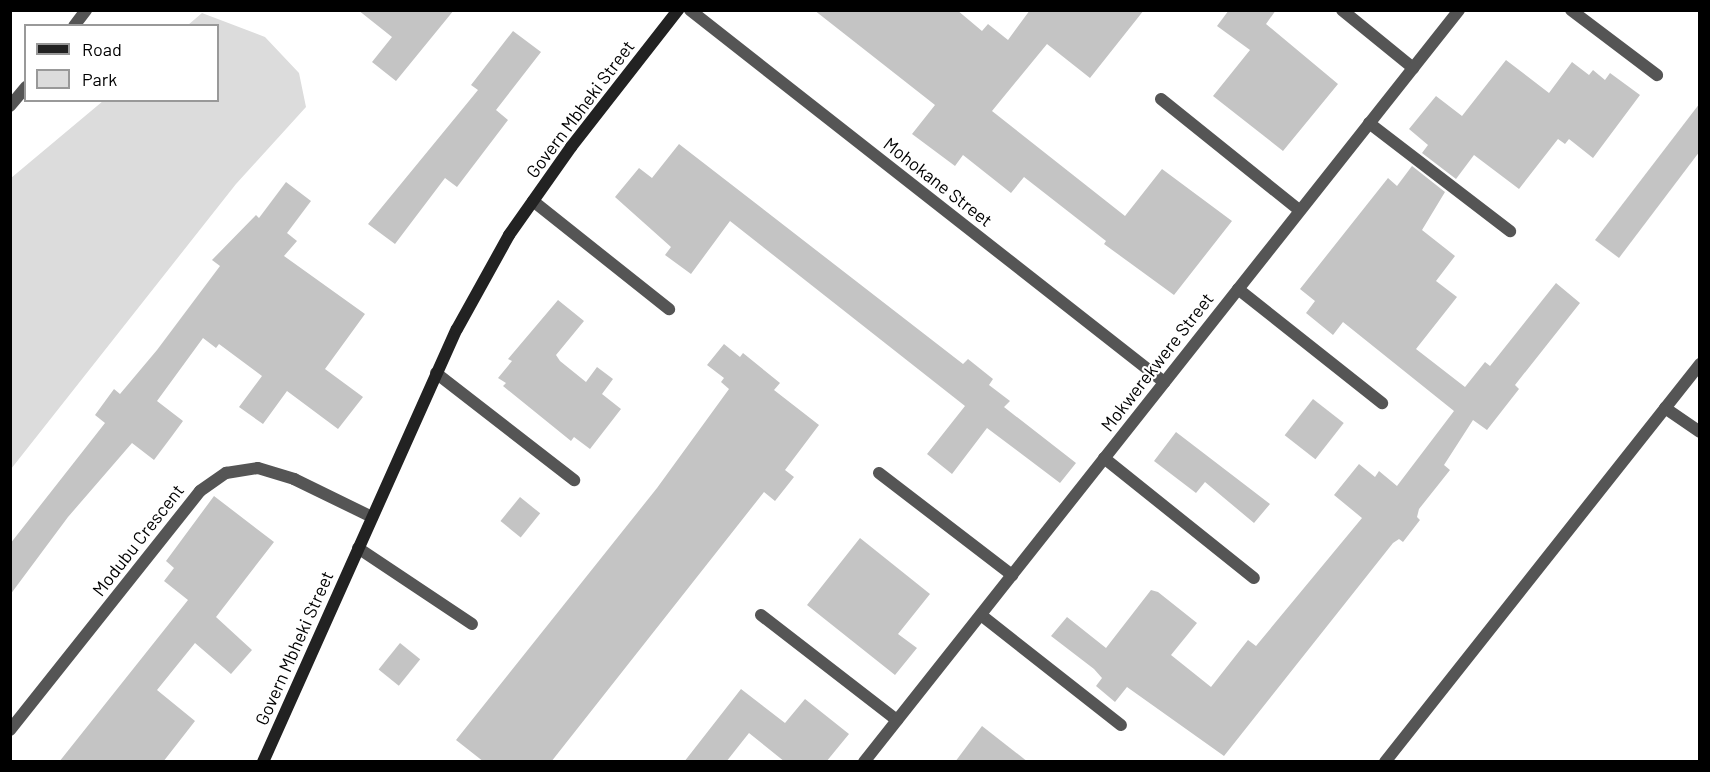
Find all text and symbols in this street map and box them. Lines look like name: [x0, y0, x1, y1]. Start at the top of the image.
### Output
legend: [24, 24, 219, 102]
street label: Govern Mbheki Street: [521, 36, 639, 182]
text: Road: [82, 38, 122, 60]
text: Park: [82, 68, 117, 90]
street label: Mohokane Street: [879, 133, 997, 231]
street label: Mokwerekwere Street: [1096, 288, 1218, 436]
street label: Modubu Crescent: [88, 480, 188, 600]
street label: Govern Mbheki Street: [250, 568, 338, 728]

